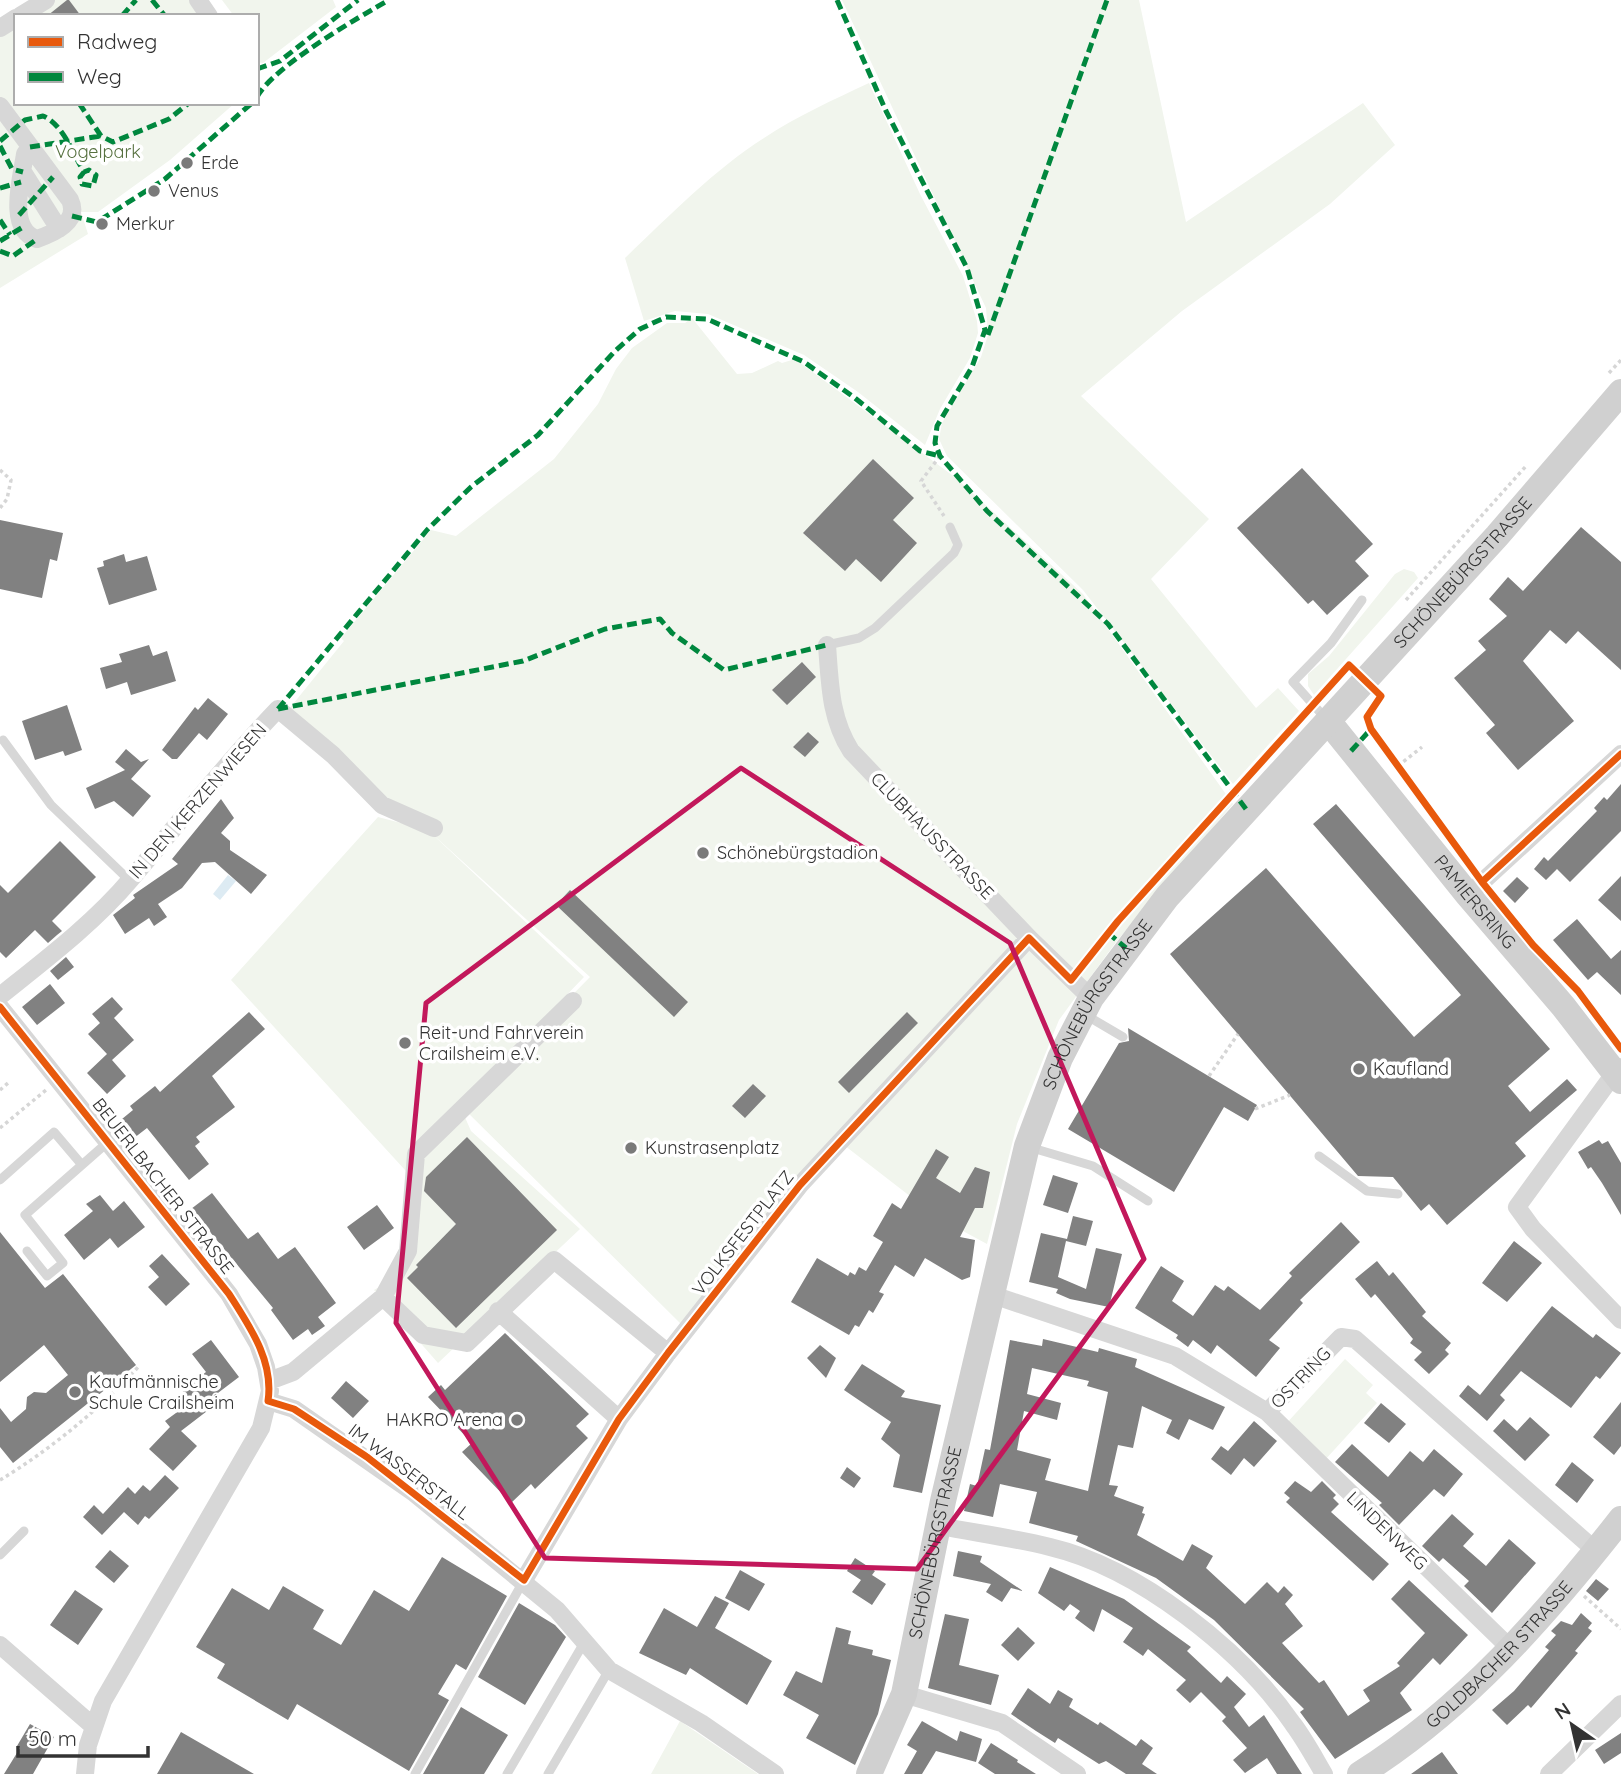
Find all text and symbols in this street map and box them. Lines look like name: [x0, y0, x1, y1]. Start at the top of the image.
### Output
legend: [14, 14, 259, 105]
text: Radweg: [77, 28, 157, 54]
text: Weg: [77, 63, 122, 89]
park label: Vogelpark: [55, 140, 141, 163]
place label: Erde: [201, 151, 239, 174]
marker: Erde: [179, 155, 195, 171]
place label: Venus: [168, 179, 219, 202]
marker: Venus: [146, 183, 162, 199]
place label: Merkur: [116, 212, 175, 235]
marker: Merkur: [94, 216, 110, 232]
street label: SCHÖNEBÜRGSTRASSE: [1388, 492, 1537, 653]
street label: IN DEN KERZENWIESEN: [124, 718, 271, 883]
street label: CLUBHAUSSTRASSE: [866, 767, 999, 904]
place label: Schönebürgstadion: [717, 841, 878, 864]
marker: Schönebürgstadion: [695, 845, 711, 861]
street label: PAMIERSRING: [1429, 850, 1521, 953]
street label: SCHÖNEBÜRGSTRASSE: [1037, 914, 1157, 1093]
place label: Reit-und Fahrverein Crailsheim e.V.: [419, 1021, 584, 1065]
marker: Reit-und Fahrverein Crailsheim e.V.: [397, 1035, 413, 1051]
place label: Kaufland: [1373, 1057, 1449, 1080]
marker: Kaufland: [1351, 1061, 1367, 1077]
street label: BEUERLBACHER STRASSE: [88, 1093, 239, 1278]
place label: Kunstrasenplatz: [645, 1136, 779, 1159]
marker: Kunstrasenplatz: [623, 1140, 639, 1156]
street label: VOLKSFESTPLATZ: [687, 1166, 799, 1300]
street label: OSTRING: [1266, 1342, 1336, 1413]
place label: Kaufmännische Schule Crailsheim: [89, 1370, 234, 1414]
marker: Kaufmännische Schule Crailsheim: [67, 1384, 83, 1400]
place label: HAKRO Arena: [386, 1408, 503, 1431]
marker: HAKRO Arena: [509, 1412, 525, 1428]
street label: IM WASSERSTALL: [344, 1418, 475, 1525]
street label: SCHÖNEBÜRGSTRASSE: [903, 1444, 967, 1641]
street label: LINDENWEG: [1342, 1486, 1433, 1575]
street label: GOLDBACHER STRASSE: [1421, 1576, 1577, 1733]
north arrow: [1537, 1690, 1607, 1760]
text: N: [1550, 1697, 1575, 1725]
scale bar: [18, 1714, 147, 1758]
text: 50 m: [28, 1725, 77, 1751]

